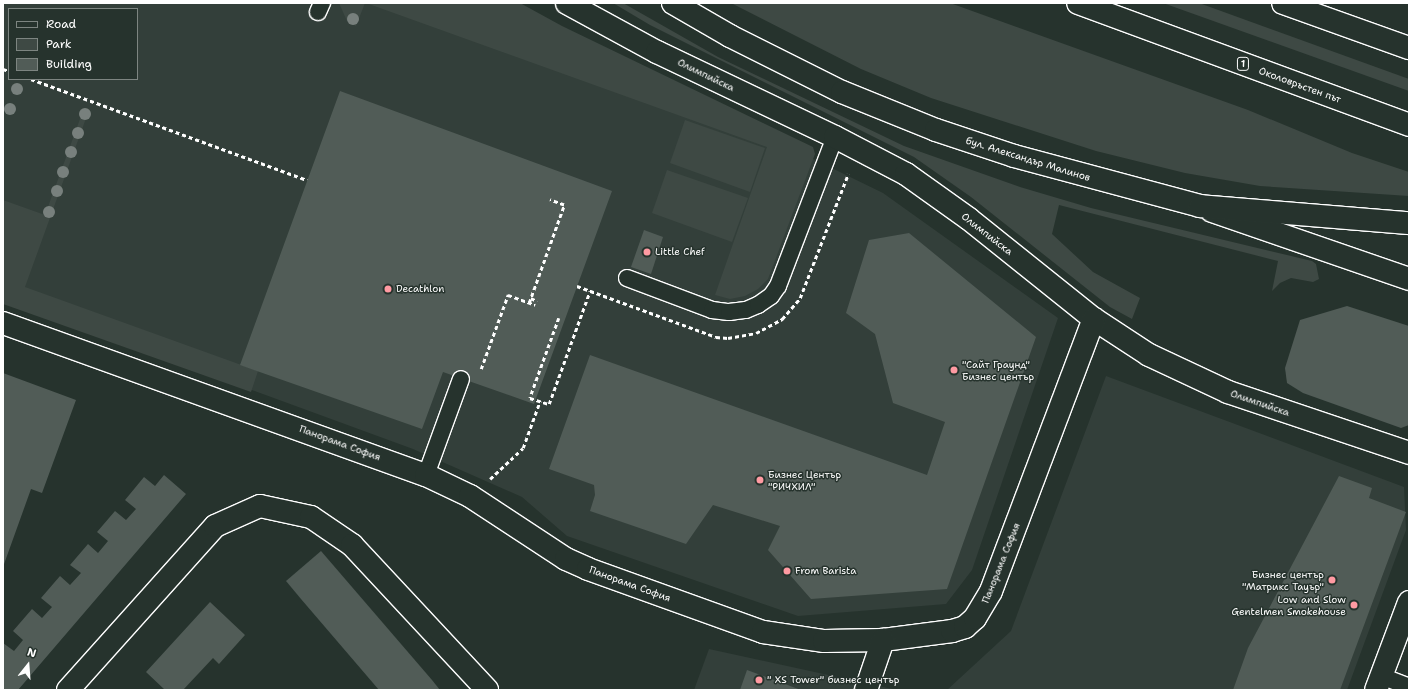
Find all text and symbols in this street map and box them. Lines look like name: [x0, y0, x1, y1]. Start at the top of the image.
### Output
legend: [8, 8, 138, 80]
text: Road: [46, 16, 76, 32]
text: Park: [46, 36, 72, 52]
text: Building: [46, 56, 92, 72]
street label: Олимпийска: [676, 56, 736, 94]
road number: 1: [1236, 57, 1250, 71]
street label: Околовръстен път: [1257, 65, 1343, 105]
street label: бул. Александър Малинов: [964, 134, 1092, 184]
street label: Олимпийска: [959, 210, 1015, 258]
place label: Little Chef: [655, 246, 705, 258]
marker: Little Chef: [642, 247, 652, 257]
place label: Decathlon: [396, 283, 444, 295]
marker: Decathlon: [383, 284, 393, 294]
place label: "Сайт Граунд" Бизнес център: [962, 358, 1034, 382]
marker: "Сайт Граунд" Бизнес център: [949, 365, 959, 375]
street label: Олимпийска: [1229, 387, 1291, 419]
street label: Панорама София: [298, 423, 382, 463]
place label: Бизнес Център "РИЧХИЛ": [768, 468, 841, 492]
marker: Бизнес Център "РИЧХИЛ": [755, 475, 765, 485]
street label: Панорама София: [979, 521, 1023, 605]
street label: Панорама София: [588, 564, 672, 604]
place label: From Barista: [795, 565, 856, 577]
marker: From Barista: [782, 566, 792, 576]
place label: Бизнес център "Матрикс Тауър": [1242, 568, 1324, 592]
marker: Бизнес център "Матрикс Тауър": [1327, 575, 1337, 585]
place label: Low and Slow Gentelmen Smokehouse: [1231, 593, 1346, 616]
marker: Low and Slow Gentelmen Smokehouse: [1349, 600, 1359, 610]
north arrow: [8, 645, 48, 685]
text: N: [25, 645, 38, 661]
place label: " XS Tower" бизнес център: [767, 674, 899, 686]
marker: " XS Tower" бизнес център: [754, 675, 764, 685]

